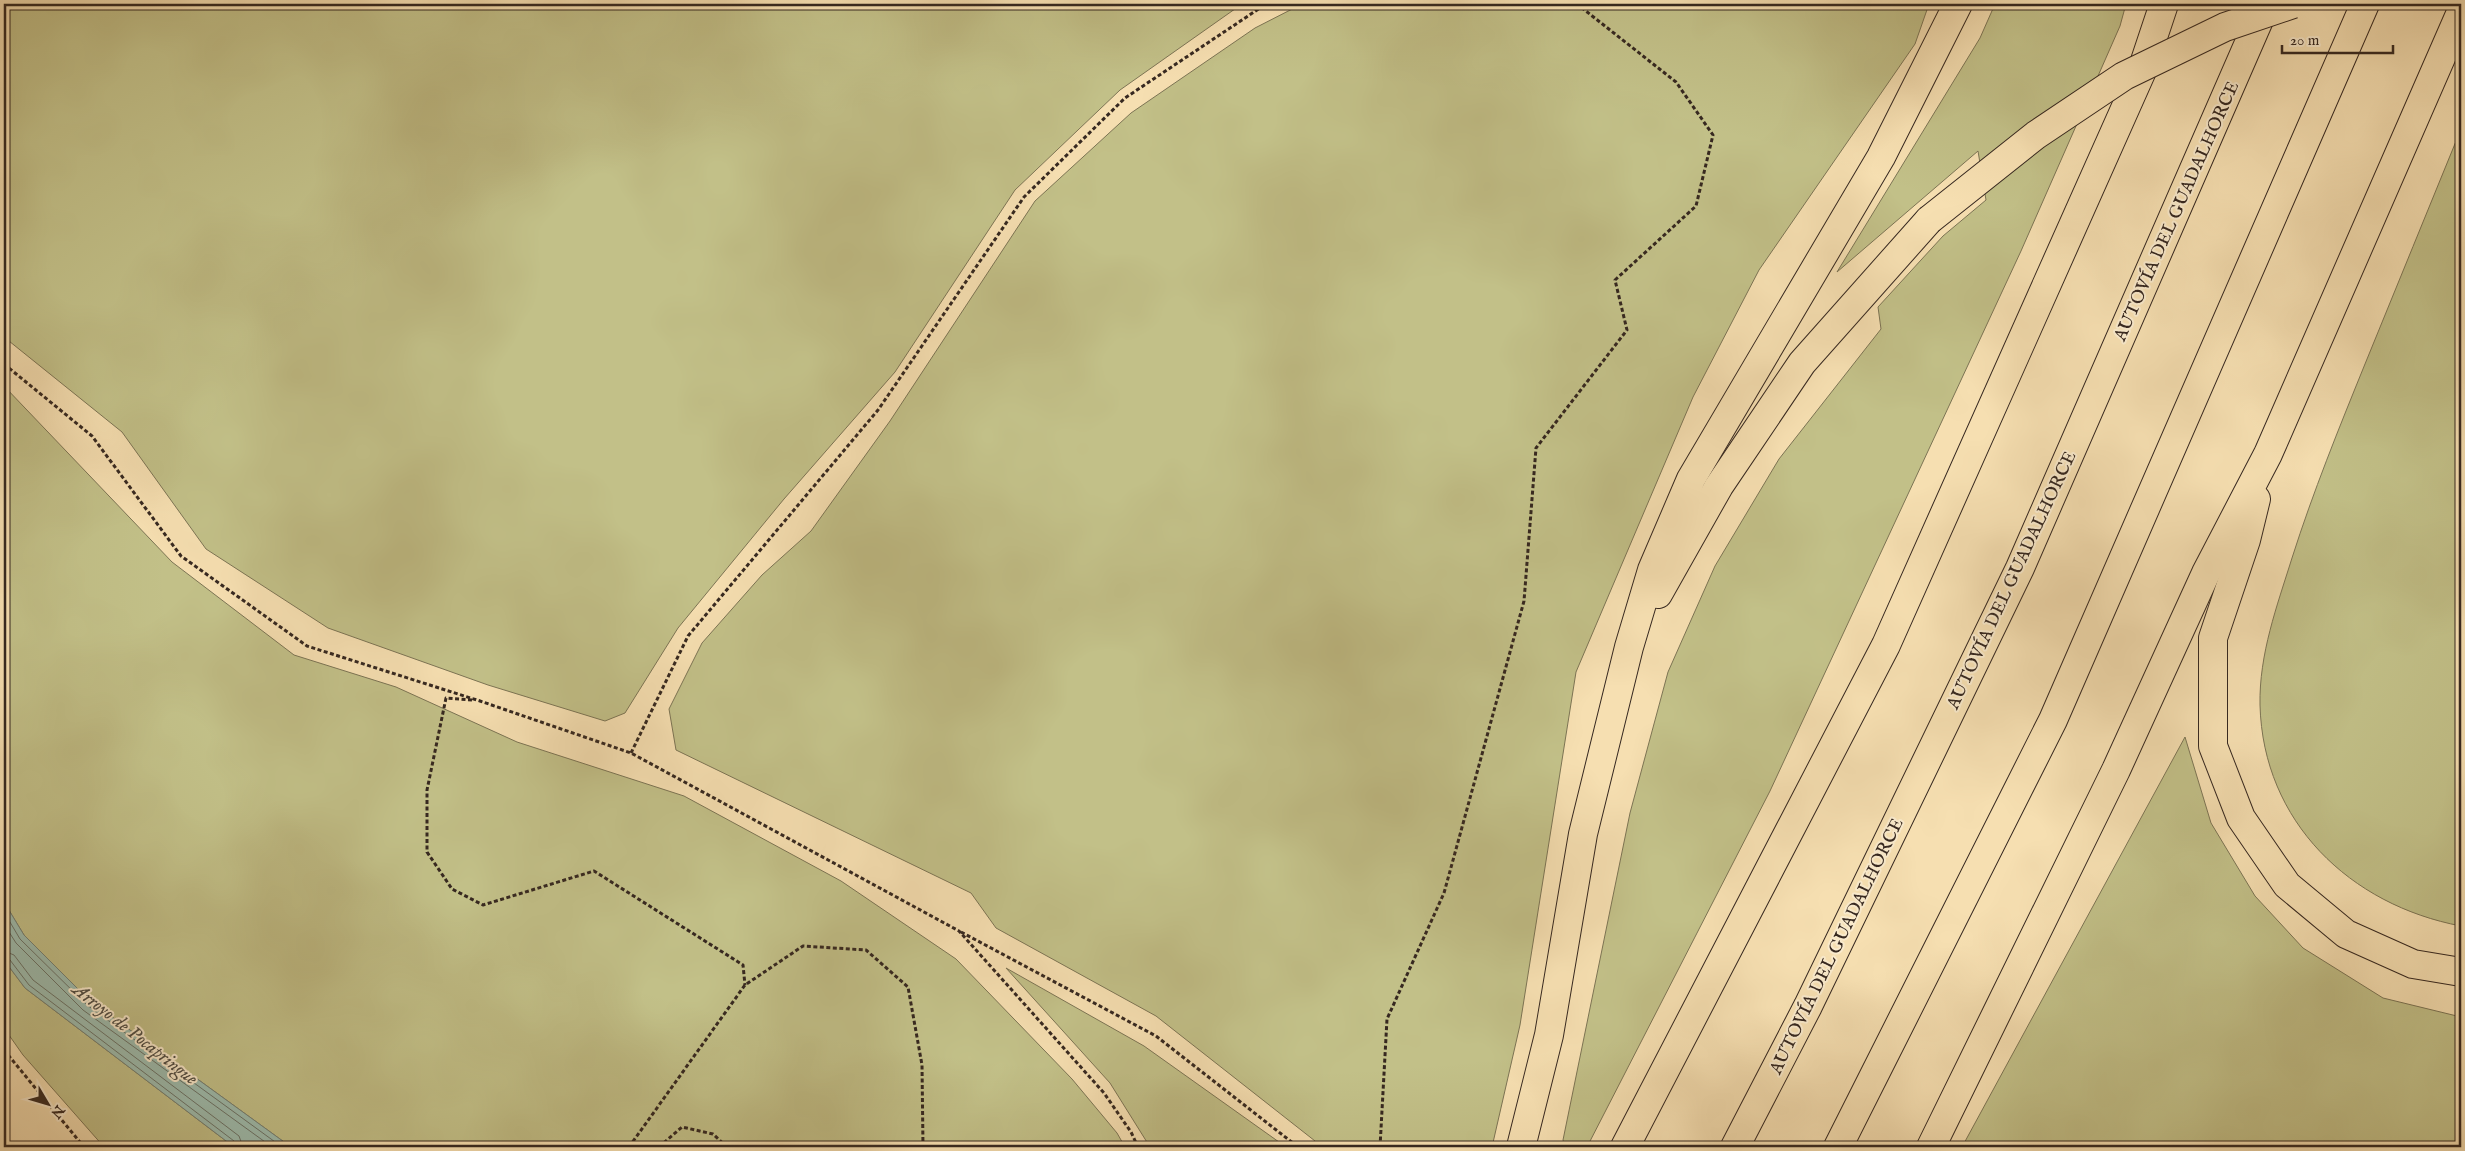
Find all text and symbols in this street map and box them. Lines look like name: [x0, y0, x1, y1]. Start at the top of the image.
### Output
scale bar: [2282, 22, 2394, 54]
text: 20 m: [2290, 31, 2320, 50]
street label: AUTOVÍA DEL GUADALHORCE: [2107, 77, 2245, 346]
street label: AUTOVÍA DEL GUADALHORCE: [1940, 447, 2082, 714]
street label: AUTOVÍA DEL GUADALHORCE: [1763, 814, 1910, 1079]
water label: Arroyo de Pocapringue: [66, 977, 203, 1091]
north arrow: [22, 1078, 72, 1128]
text: N: [47, 1100, 69, 1122]

